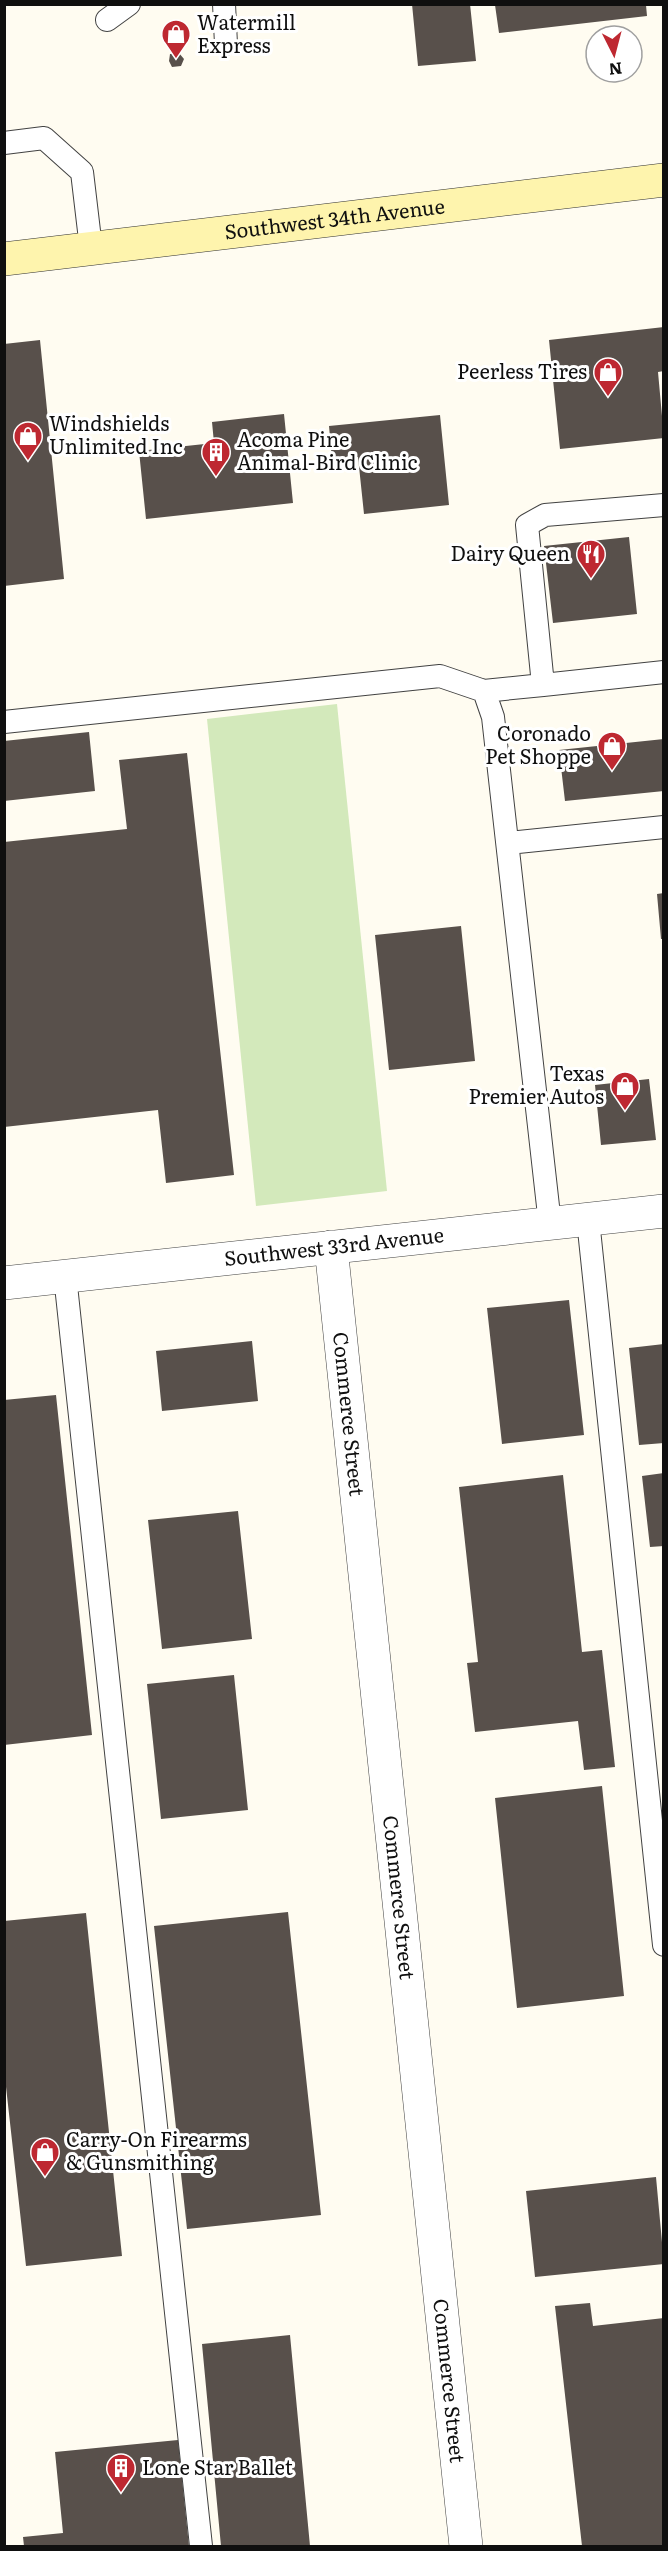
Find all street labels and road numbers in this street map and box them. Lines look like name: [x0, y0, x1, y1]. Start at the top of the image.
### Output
street label: Southwest 34th Avenue: [223, 189, 446, 246]
street label: Southwest 33rd Avenue: [222, 1218, 445, 1272]
street label: Commerce Street: [327, 1330, 374, 1498]
street label: Commerce Street: [377, 1814, 424, 1981]
street label: Commerce Street: [427, 2297, 474, 2464]

